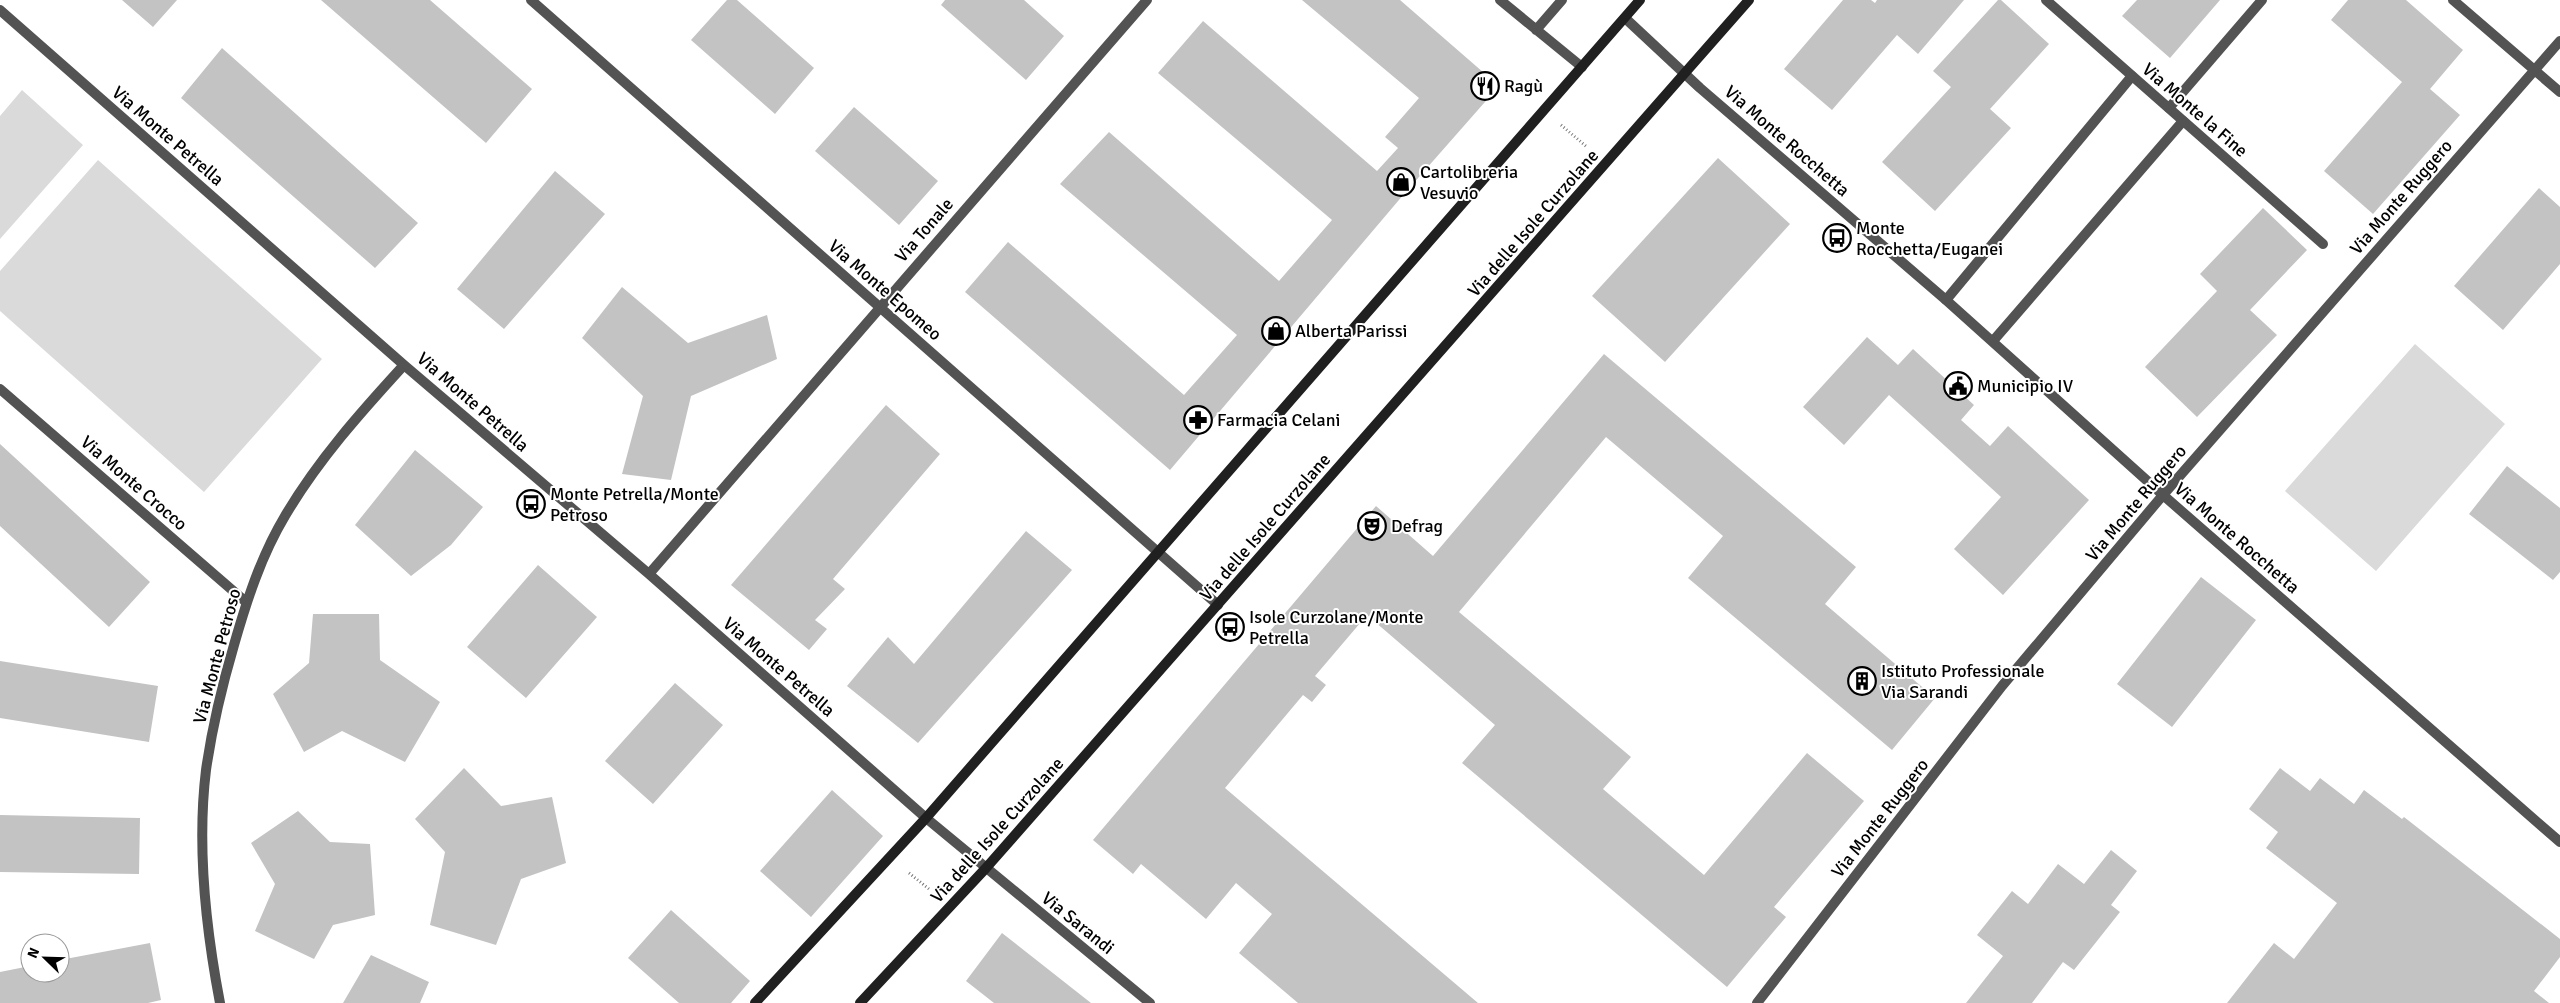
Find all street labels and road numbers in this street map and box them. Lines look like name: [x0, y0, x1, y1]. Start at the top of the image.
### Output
street label: Via Monte la Fine: [2138, 58, 2252, 162]
street label: Via Monte Petrella: [108, 81, 228, 191]
street label: Via Monte Rocchetta: [1720, 81, 1854, 201]
street label: Via Monte Ruggero: [2345, 135, 2457, 259]
street label: Via delle Isole Curzolane: [1463, 145, 1603, 301]
street label: Via Tonale: [890, 193, 958, 267]
street label: Via Monte Epomeo: [824, 235, 946, 345]
street label: Via Monte Petrella: [413, 347, 533, 457]
street label: Via Monte Crocco: [76, 431, 192, 535]
street label: Via Monte Ruggero: [2081, 440, 2191, 566]
street label: Via delle Isole Curzolane: [1195, 449, 1335, 605]
street label: Via Monte Rocchetta: [2170, 478, 2304, 598]
street label: Via Monte Petroso: [188, 586, 246, 726]
street label: Via Monte Petrella: [719, 612, 839, 722]
street label: Via delle Isole Curzolane: [926, 753, 1068, 907]
street label: Via Monte Ruggero: [1827, 754, 1933, 882]
street label: Via Sarandi: [1037, 887, 1119, 959]

